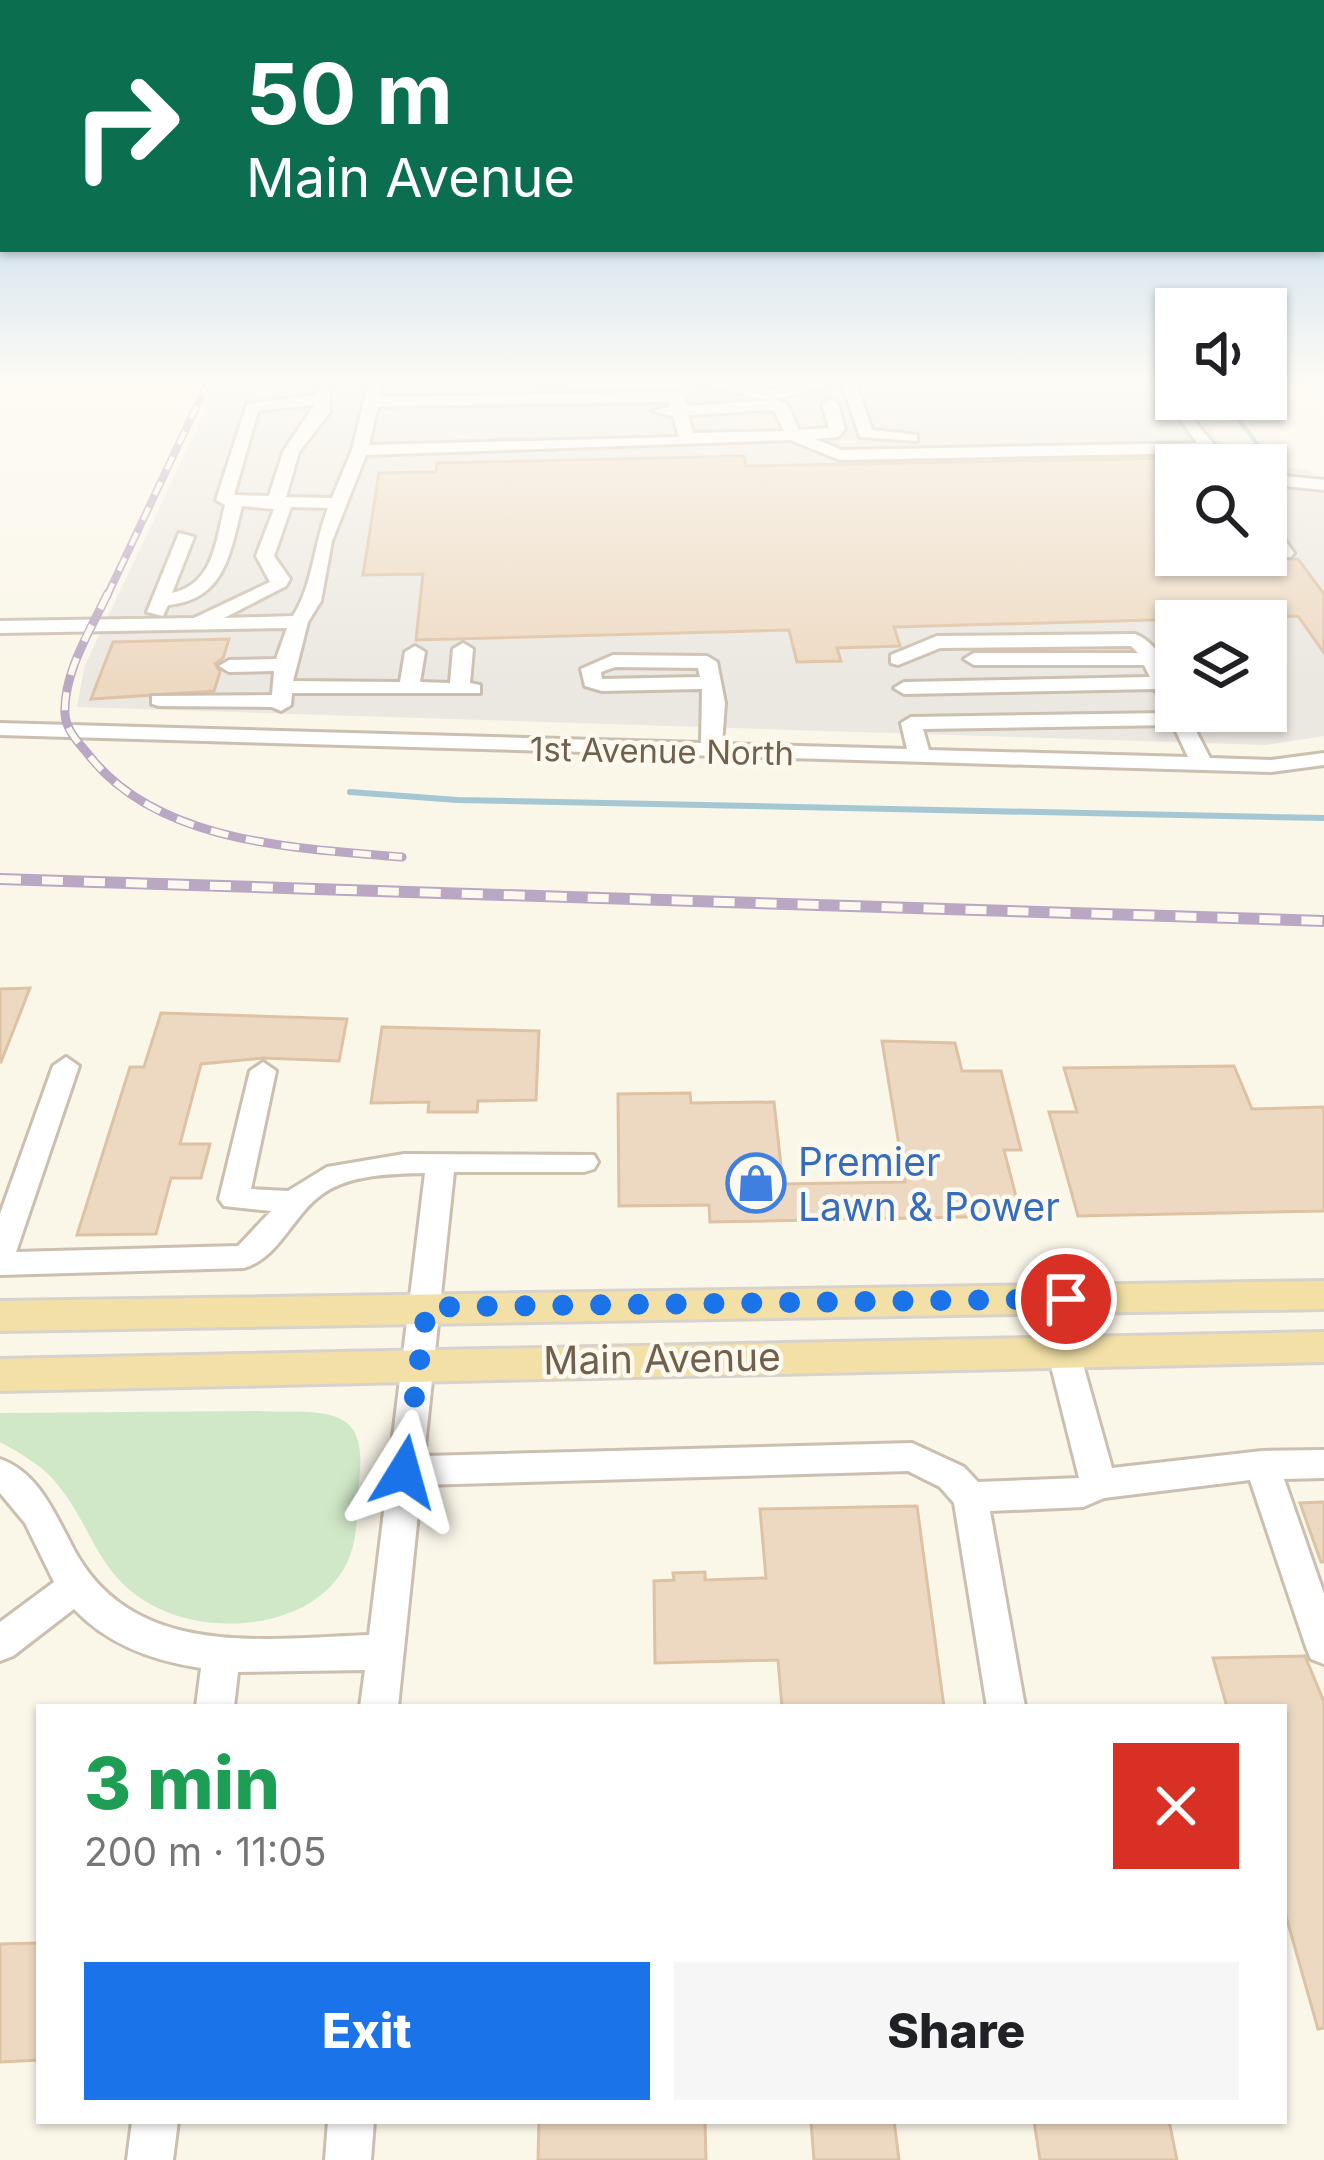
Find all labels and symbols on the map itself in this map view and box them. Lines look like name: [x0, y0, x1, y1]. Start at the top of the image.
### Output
street label: 1st Avenue North: [530, 729, 794, 773]
place label: Premier Lawn & Power: [798, 1138, 1060, 1230]
shop icon: Premier Lawn & Power: [725, 1152, 787, 1214]
pin: [1015, 1248, 1117, 1350]
street label: Main Avenue: [543, 1332, 781, 1384]
position arrow: [341, 1409, 467, 1535]

